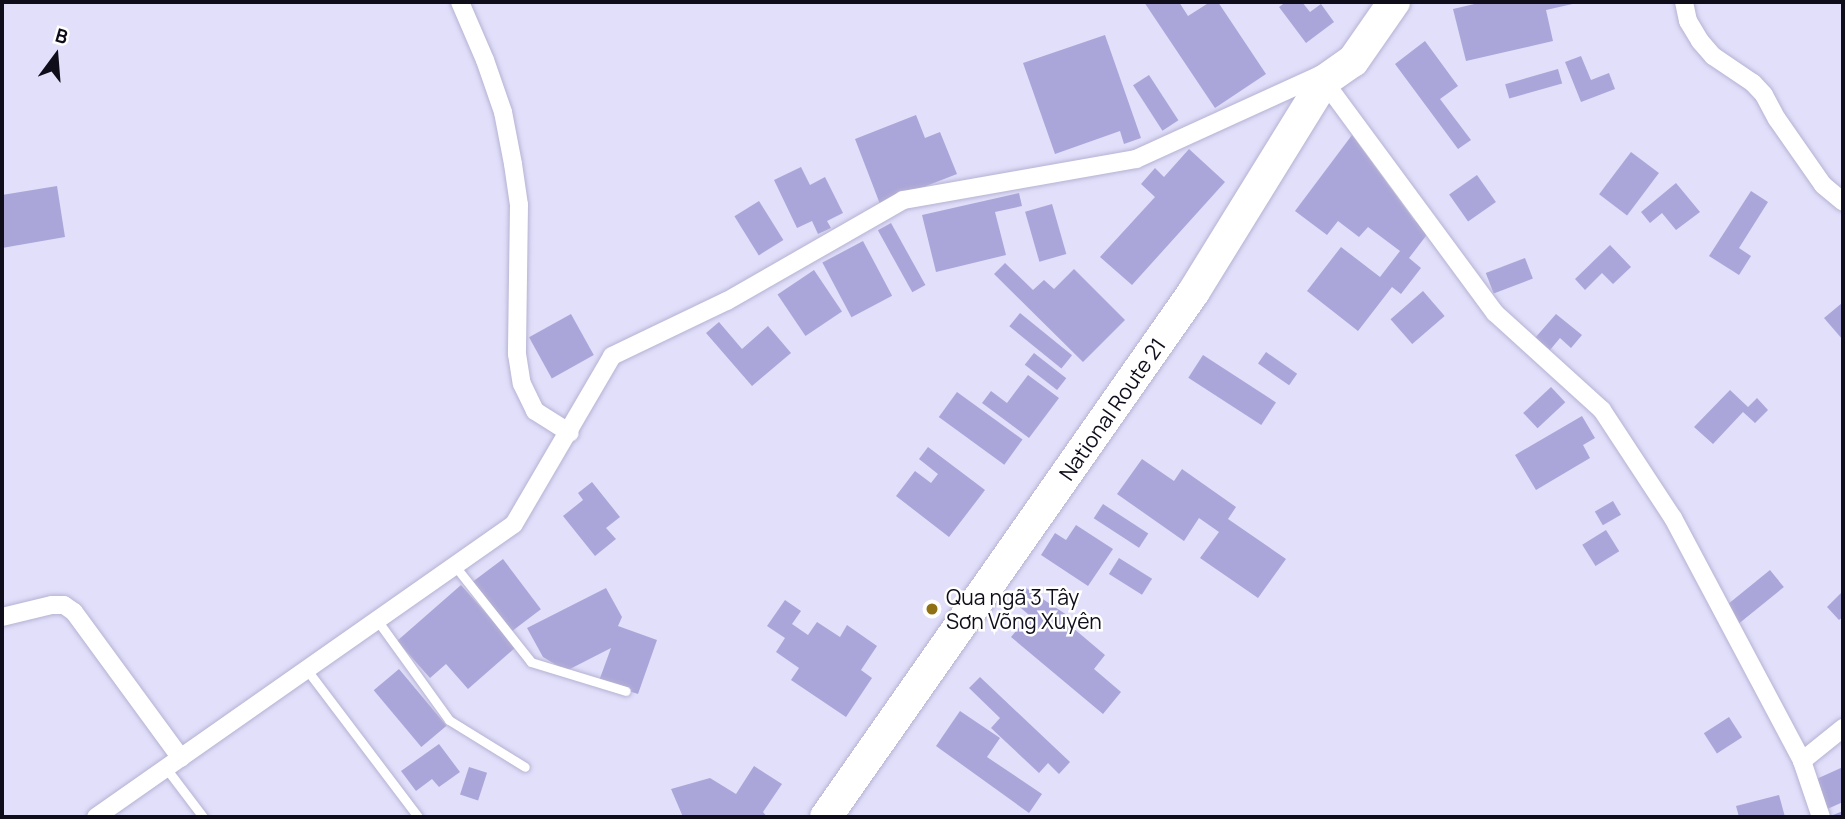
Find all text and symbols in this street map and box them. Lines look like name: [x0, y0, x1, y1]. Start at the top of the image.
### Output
north arrow: [21, 21, 91, 91]
text: B: [52, 22, 71, 50]
street label: National Route 21: [1054, 333, 1170, 485]
place label: Qua ngã 3 Tây Sơn Võng Xuyên: [946, 584, 1102, 634]
marker: Qua ngã 3 Tây Sơn Võng Xuyên: [924, 601, 940, 617]

